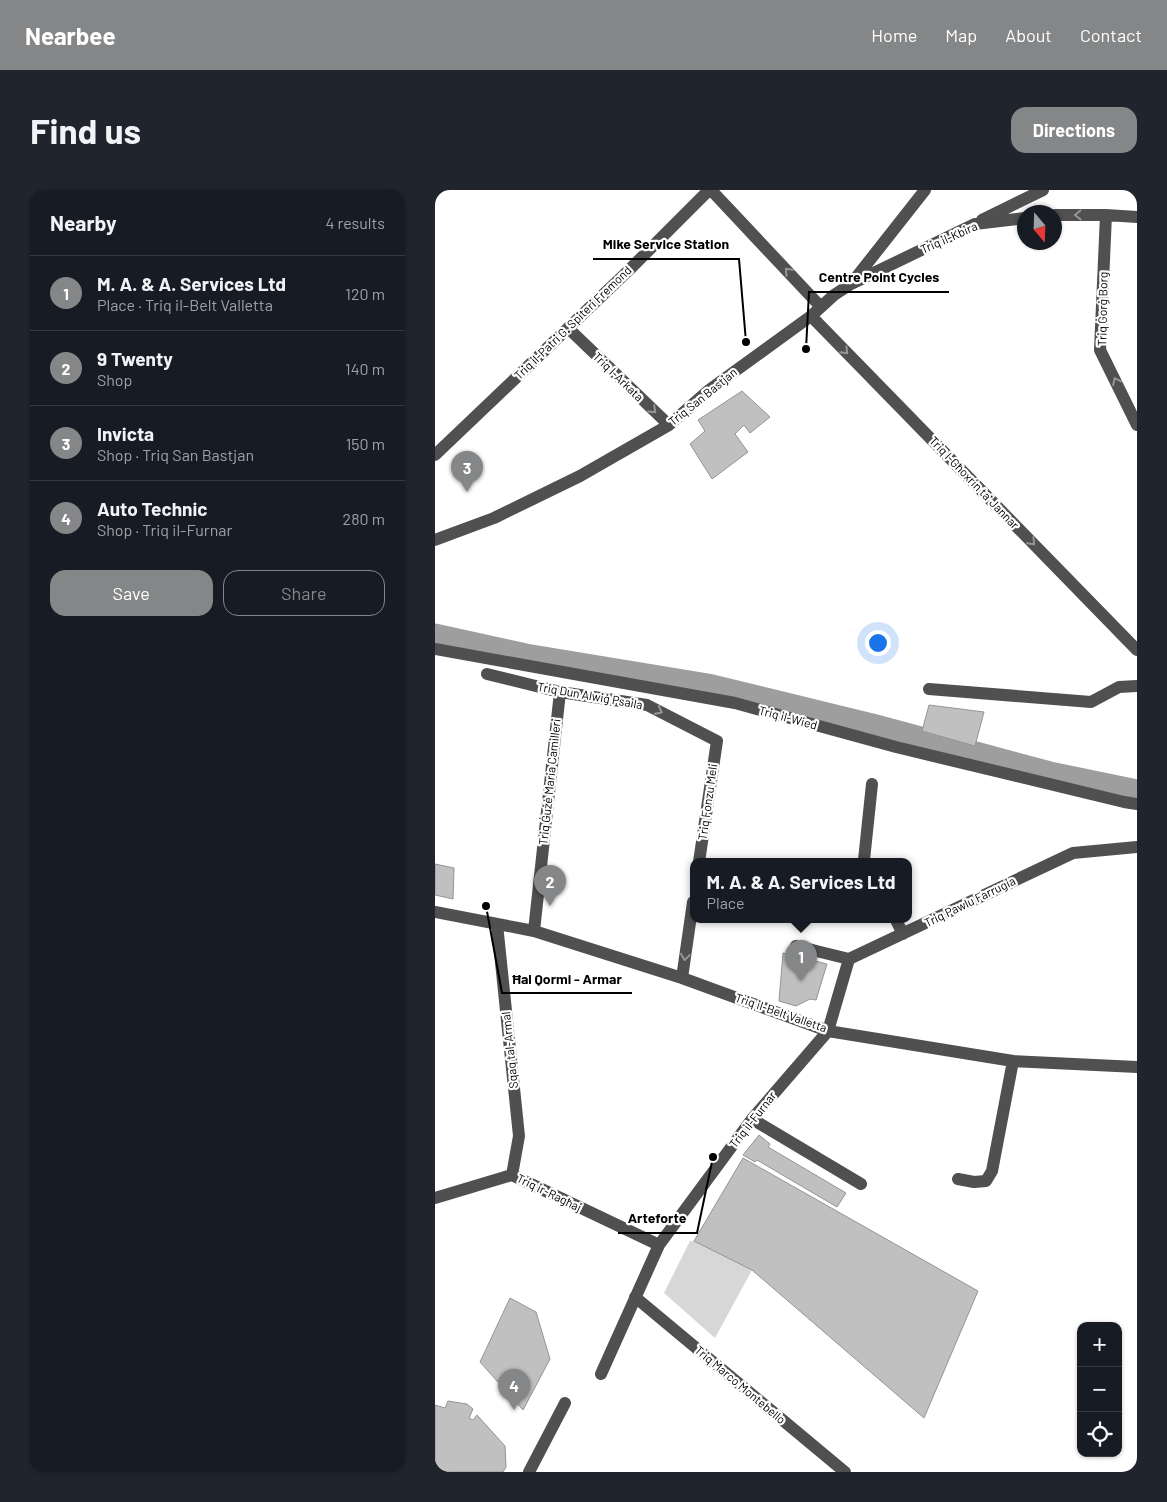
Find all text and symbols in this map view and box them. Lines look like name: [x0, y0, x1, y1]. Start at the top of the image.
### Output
text: Nearbee: [25, 21, 116, 50]
text: Home: [871, 24, 917, 46]
text: Map: [945, 24, 977, 46]
text: About: [1005, 24, 1052, 46]
text: Contact: [1080, 24, 1142, 46]
button: Directions: [1011, 107, 1137, 153]
text: Find us: [30, 109, 141, 151]
north arrow: [1017, 205, 1062, 250]
text: Nearby: [50, 210, 116, 235]
one-way arrow: [1074, 210, 1082, 220]
text: 4 results: [325, 213, 385, 232]
street label: Triq il-Kbira: [918, 218, 979, 256]
callout: Mike Service Station: [593, 230, 739, 259]
text: Mike Service Station: [603, 235, 729, 252]
street label: Triq il-Patri G. Spiteri Fremond: [511, 263, 634, 382]
callout: Centre Point Cycles: [809, 263, 949, 292]
one-way arrow: [785, 268, 794, 277]
text: Centre Point Cycles: [819, 268, 939, 285]
text: M. A. & A. Services Ltd: [97, 272, 286, 295]
street label: Triq Ġorġ Borg: [1094, 272, 1110, 346]
text: 1: [63, 284, 69, 303]
text: 120 m: [345, 284, 385, 303]
text: Place · Triq il-Belt Valletta: [97, 295, 273, 314]
one-way arrow: [839, 345, 848, 354]
text: 9 Twenty: [97, 347, 173, 370]
street label: Triq l-Arkata: [591, 349, 647, 404]
text: 2: [62, 359, 70, 378]
text: 140 m: [345, 359, 385, 378]
street label: Triq San Bastjan: [665, 364, 739, 428]
text: Shop: [97, 370, 132, 389]
one-way arrow: [1112, 377, 1122, 386]
one-way arrow: [648, 405, 657, 414]
text: Invicta: [97, 422, 154, 445]
street label: Triq l-Għoxrin ta' Jannar: [927, 433, 1023, 532]
text: 3: [62, 434, 70, 453]
text: 150 m: [346, 434, 385, 453]
text: Shop · Triq San Bastjan: [97, 445, 254, 464]
pin: 3: [451, 451, 483, 492]
text: Auto Technic: [97, 497, 208, 520]
text: 4: [61, 509, 71, 528]
text: 280 m: [343, 509, 385, 528]
text: Shop · Triq il-Furnar: [97, 520, 232, 539]
one-way arrow: [1026, 536, 1035, 545]
button: Save: [50, 570, 213, 616]
button: Share: [223, 570, 385, 616]
your location: [865, 630, 891, 656]
street label: Triq Dun Alwiġ Psaila: [536, 679, 644, 711]
street label: Triq il-Wied: [758, 703, 819, 732]
one-way arrow: [653, 705, 662, 715]
street label: Triq Ġużè Maria Camilleri: [535, 718, 563, 846]
street label: Triq Fonzu Meli: [695, 763, 719, 841]
popup: [690, 858, 912, 923]
pin: 2: [534, 865, 566, 906]
text: M. A. & A. Services Ltd: [706, 870, 896, 893]
street label: Triq Pawlu Farrugia: [922, 873, 1017, 929]
text: Place: [706, 893, 745, 912]
pin: 1: [785, 940, 817, 981]
one-way arrow: [681, 953, 691, 961]
callout: Ħal Qormi - Armar: [502, 964, 632, 993]
text: Ħal Qormi - Armar: [512, 970, 622, 987]
street label: Triq il-Belt Valletta: [734, 990, 829, 1034]
street label: Sqaq tal-Armal: [498, 1011, 520, 1089]
street label: Triq il-Furnar: [726, 1088, 779, 1150]
street label: Triq ir-Ragħaj: [515, 1170, 584, 1214]
callout: Arteforte: [618, 1204, 697, 1233]
text: Arteforte: [628, 1209, 687, 1226]
map controls: [1077, 1322, 1122, 1457]
button: +: [1077, 1322, 1122, 1367]
street label: Triq Marco Montebello: [693, 1342, 789, 1426]
button: −: [1077, 1367, 1122, 1412]
pin: 4: [498, 1369, 530, 1410]
button: locate: [1077, 1412, 1122, 1457]

